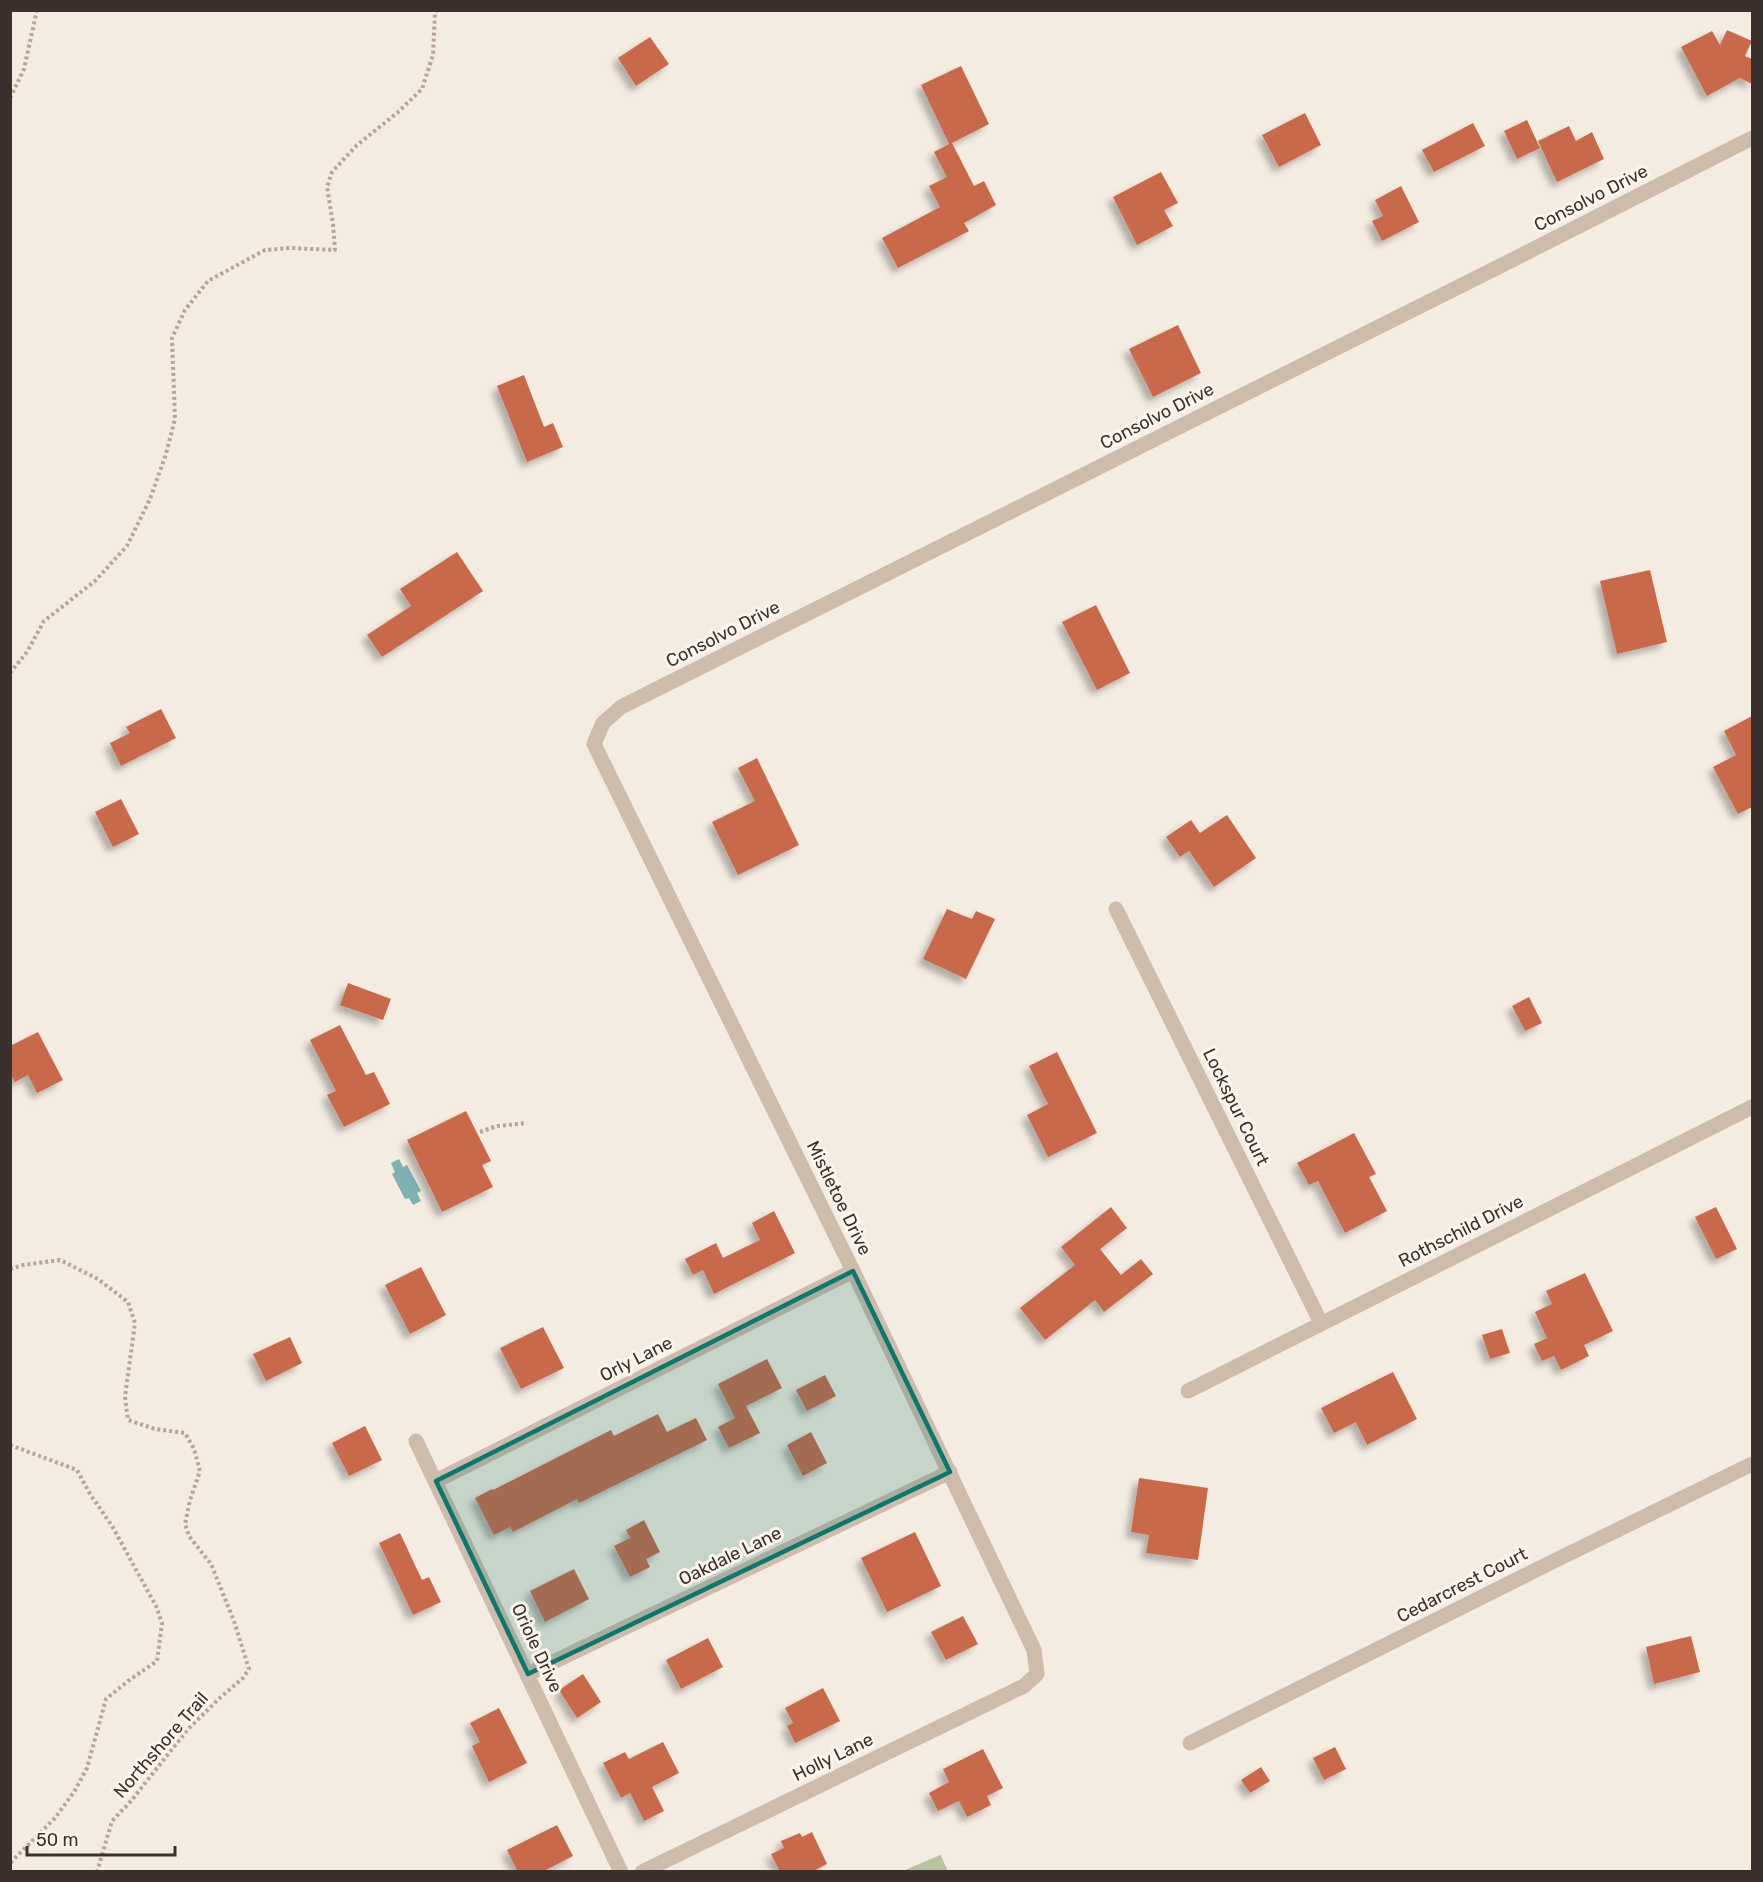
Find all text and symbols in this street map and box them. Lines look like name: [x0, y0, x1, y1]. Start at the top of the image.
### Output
street label: Consolvo Drive: [1530, 160, 1652, 236]
street label: Consolvo Drive: [1096, 378, 1218, 454]
street label: Consolvo Drive: [662, 596, 784, 672]
street label: Lockspur Court: [1198, 1045, 1274, 1169]
street label: Mistletoe Drive: [802, 1137, 876, 1259]
street label: Rothschild Drive: [1395, 1190, 1527, 1272]
street label: Orly Lane: [596, 1331, 676, 1387]
street label: Oakdale Lane: [675, 1522, 785, 1590]
street label: Cedarcrest Court: [1393, 1543, 1531, 1627]
street label: Oriole Drive: [507, 1600, 567, 1696]
street label: Northshore Trail: [109, 1688, 213, 1802]
street label: Holly Lane: [789, 1728, 877, 1786]
scale bar: [27, 1819, 176, 1857]
text: 50 m: [36, 1829, 79, 1851]

